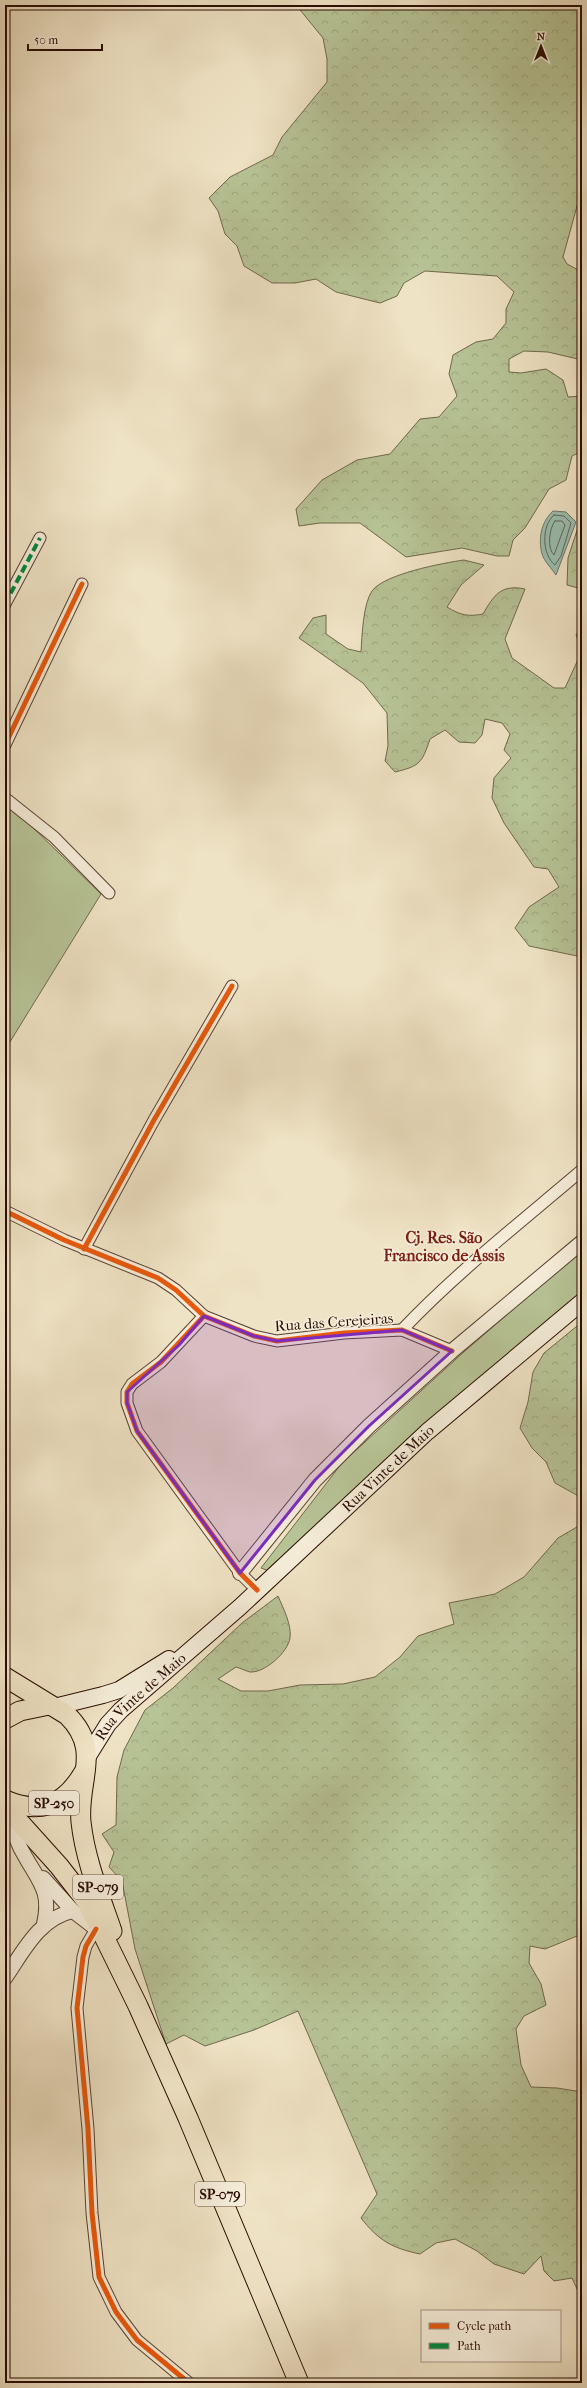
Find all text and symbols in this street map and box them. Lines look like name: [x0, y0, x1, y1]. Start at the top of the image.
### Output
scale bar: [28, 26, 102, 52]
north arrow: [521, 26, 561, 66]
text: N: [537, 30, 546, 43]
text: 50 m: [34, 33, 58, 47]
district label: Cj. Res. São Francisco de Assis: [382, 1228, 505, 1265]
street label: Rua das Cerejeiras: [274, 1309, 394, 1335]
street label: Rua Vinte de Maio: [338, 1421, 438, 1516]
street label: Rua Vinte de Maio: [91, 1649, 190, 1744]
road number: SP-250: [29, 1791, 79, 1815]
road number: SP-079: [73, 1875, 123, 1899]
road number: SP-079: [195, 2182, 245, 2206]
legend: [421, 2310, 561, 2362]
text: Cycle path: [457, 2319, 512, 2333]
text: Path: [457, 2339, 481, 2353]

